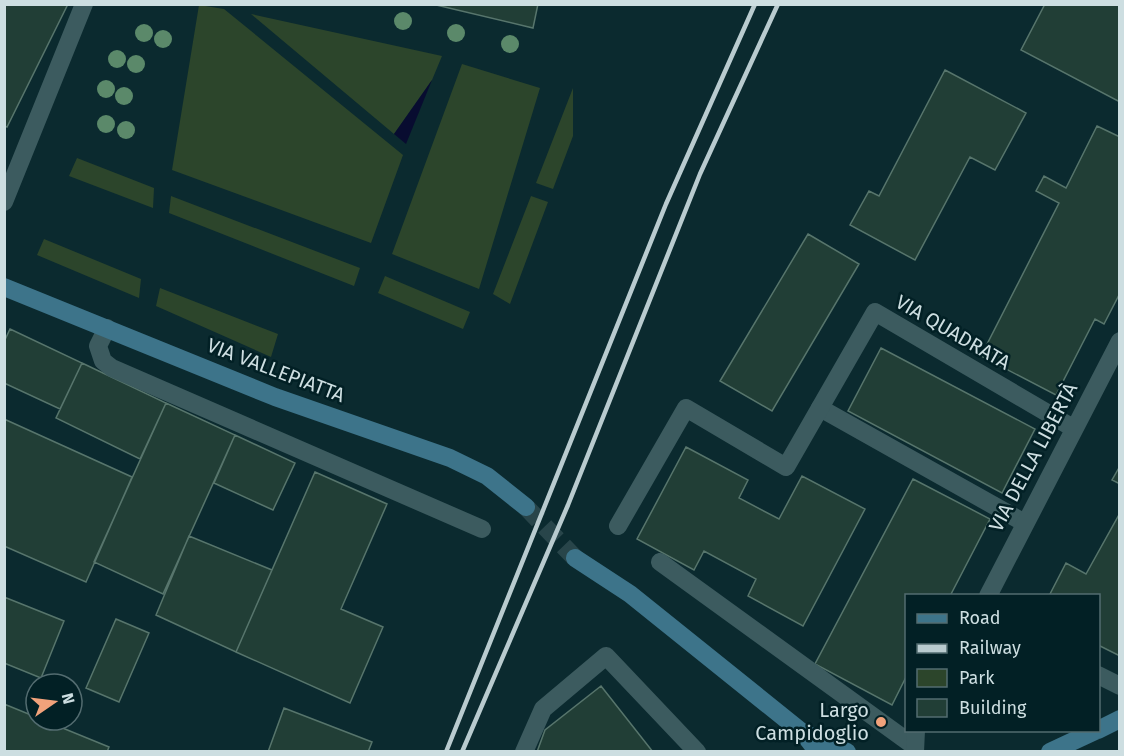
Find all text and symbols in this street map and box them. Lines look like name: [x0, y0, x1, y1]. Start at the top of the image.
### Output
street label: VIA QUADRATA: [891, 290, 1015, 375]
street label: VIA VALLEPIATTA: [204, 333, 349, 408]
street label: VIA DELLA LIBERTÀ: [984, 378, 1083, 536]
legend: [905, 594, 1100, 732]
text: Road: [959, 607, 1001, 629]
text: Railway: [959, 637, 1021, 659]
text: Park: [959, 667, 995, 689]
north arrow: [24, 672, 84, 732]
text: N: [58, 691, 79, 706]
text: Building: [959, 697, 1027, 719]
place label: Largo Campidoglio: [755, 698, 869, 745]
marker: Largo Campidoglio: [874, 715, 888, 729]

